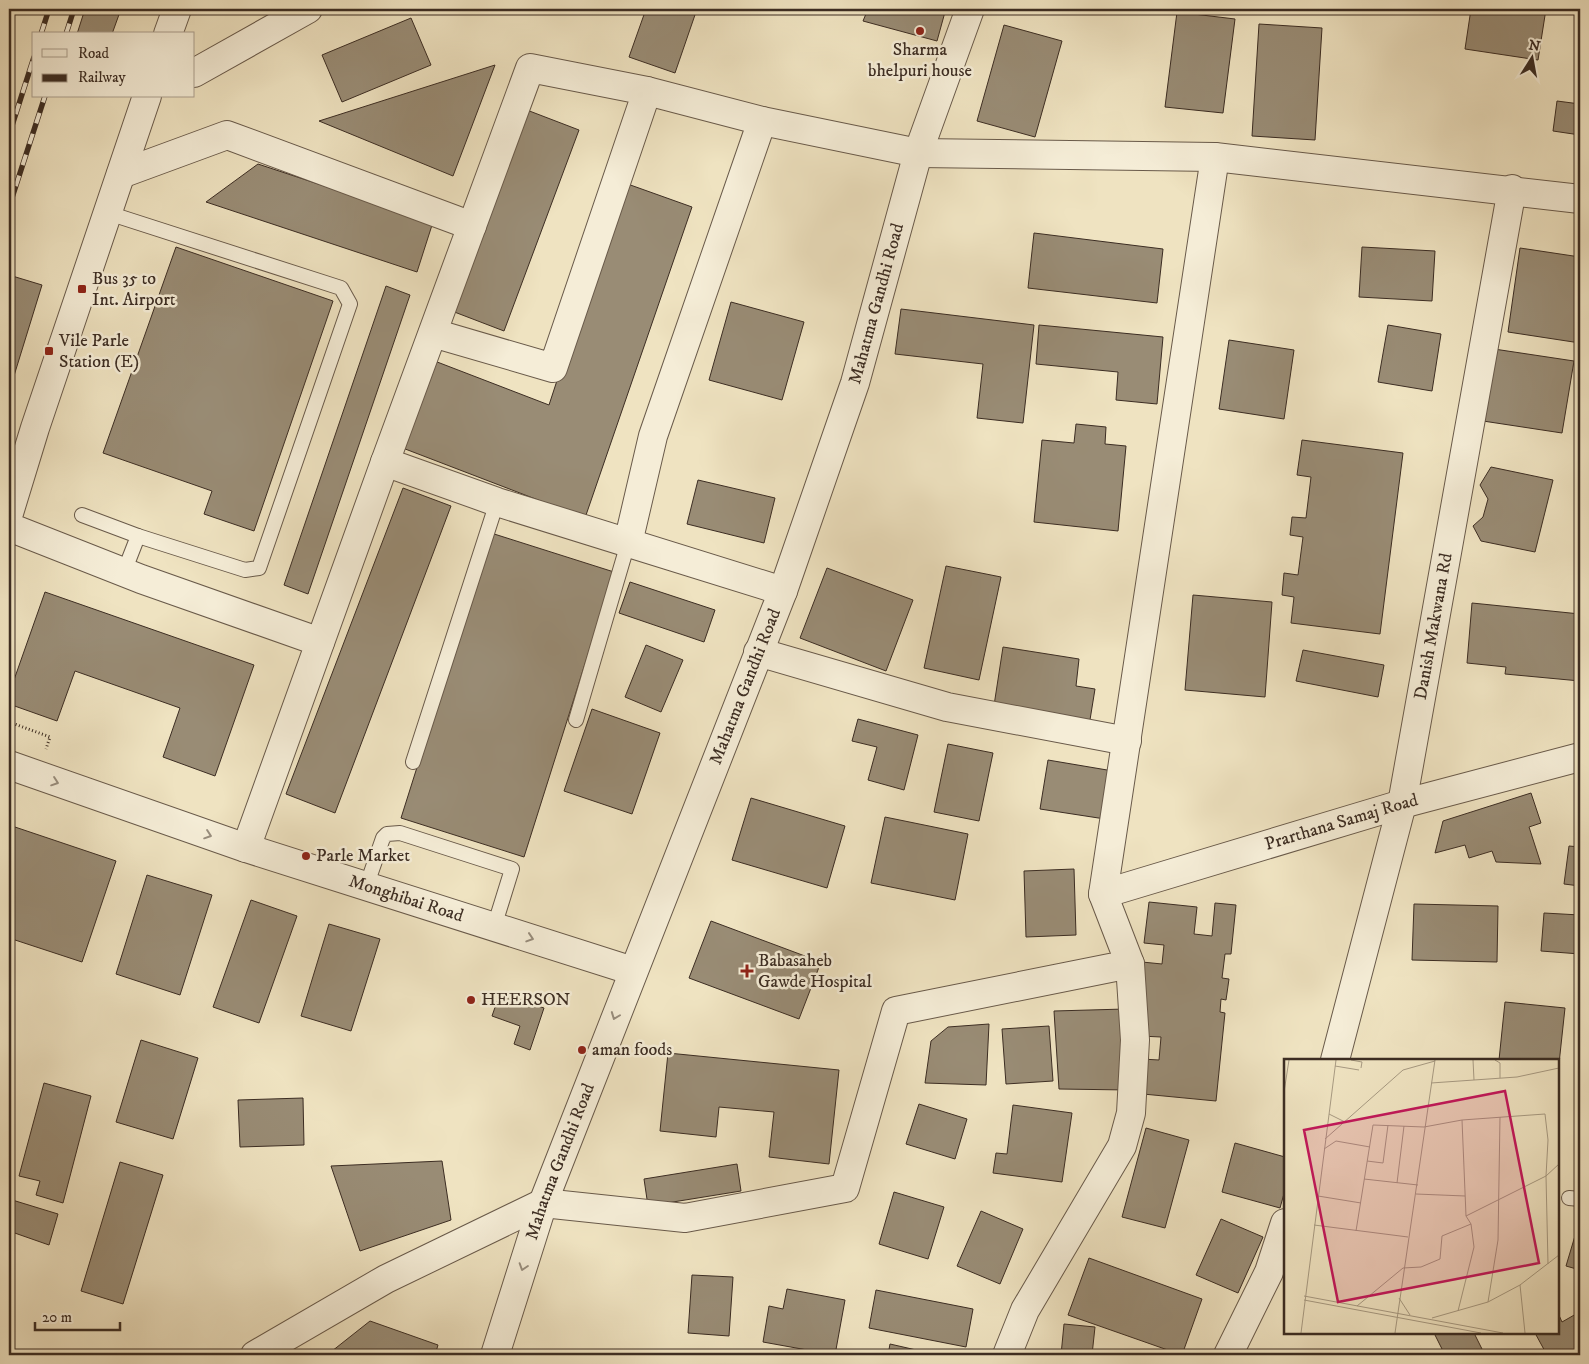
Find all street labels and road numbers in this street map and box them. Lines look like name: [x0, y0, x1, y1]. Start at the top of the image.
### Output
street label: Mahatma Gandhi Road: [844, 221, 909, 387]
street label: Danish Makwana Rd: [1410, 551, 1458, 701]
street label: Mahatma Gandhi Road: [705, 605, 786, 768]
street label: Prarthana Samaj Road: [1262, 789, 1421, 856]
street label: Monghibai Road: [346, 870, 466, 927]
street label: Mahatma Gandhi Road: [521, 1080, 600, 1243]

